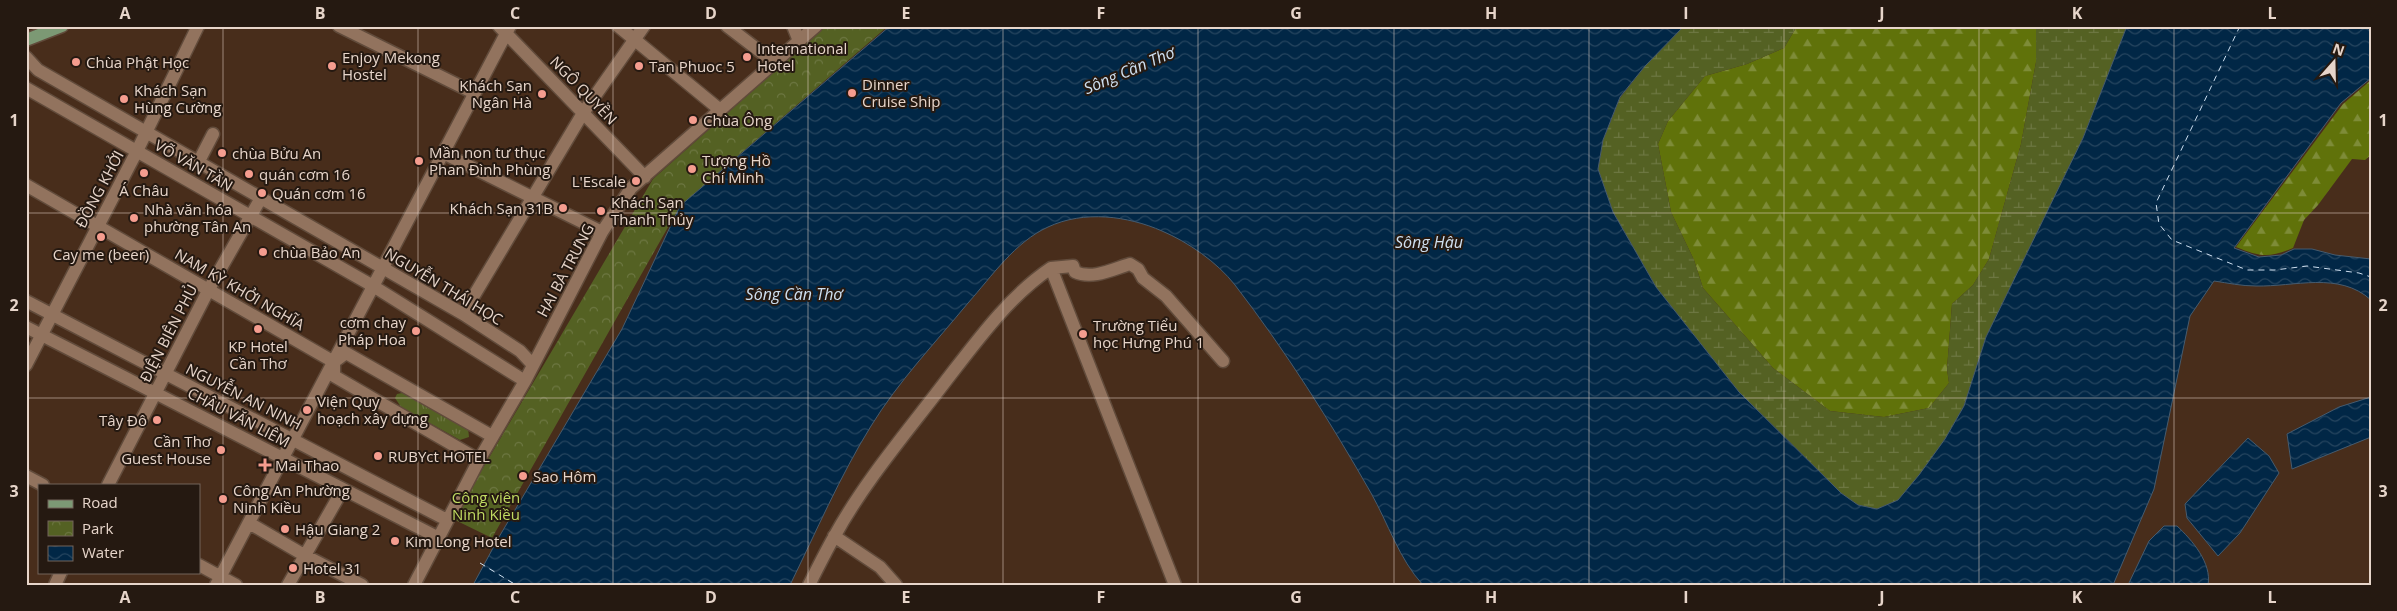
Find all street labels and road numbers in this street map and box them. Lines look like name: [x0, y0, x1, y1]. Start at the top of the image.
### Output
street label: NGÔ QUYỀN: [546, 51, 622, 129]
street label: VÕ VĂN TẦN: [151, 135, 237, 195]
street label: ĐỒNG KHỞI: [70, 147, 128, 231]
street label: HAI BÀ TRƯNG: [532, 220, 598, 320]
street label: NGUYỄN THÁI HỌC: [381, 243, 507, 329]
street label: NAM KỲ KHỞI NGHĨA: [172, 244, 309, 335]
street label: ĐIỆN BIÊN PHỦ: [135, 281, 201, 385]
street label: NGUYỄN AN NINH: [183, 358, 305, 434]
street label: CHÂU VĂN LIÊM: [184, 383, 294, 451]

